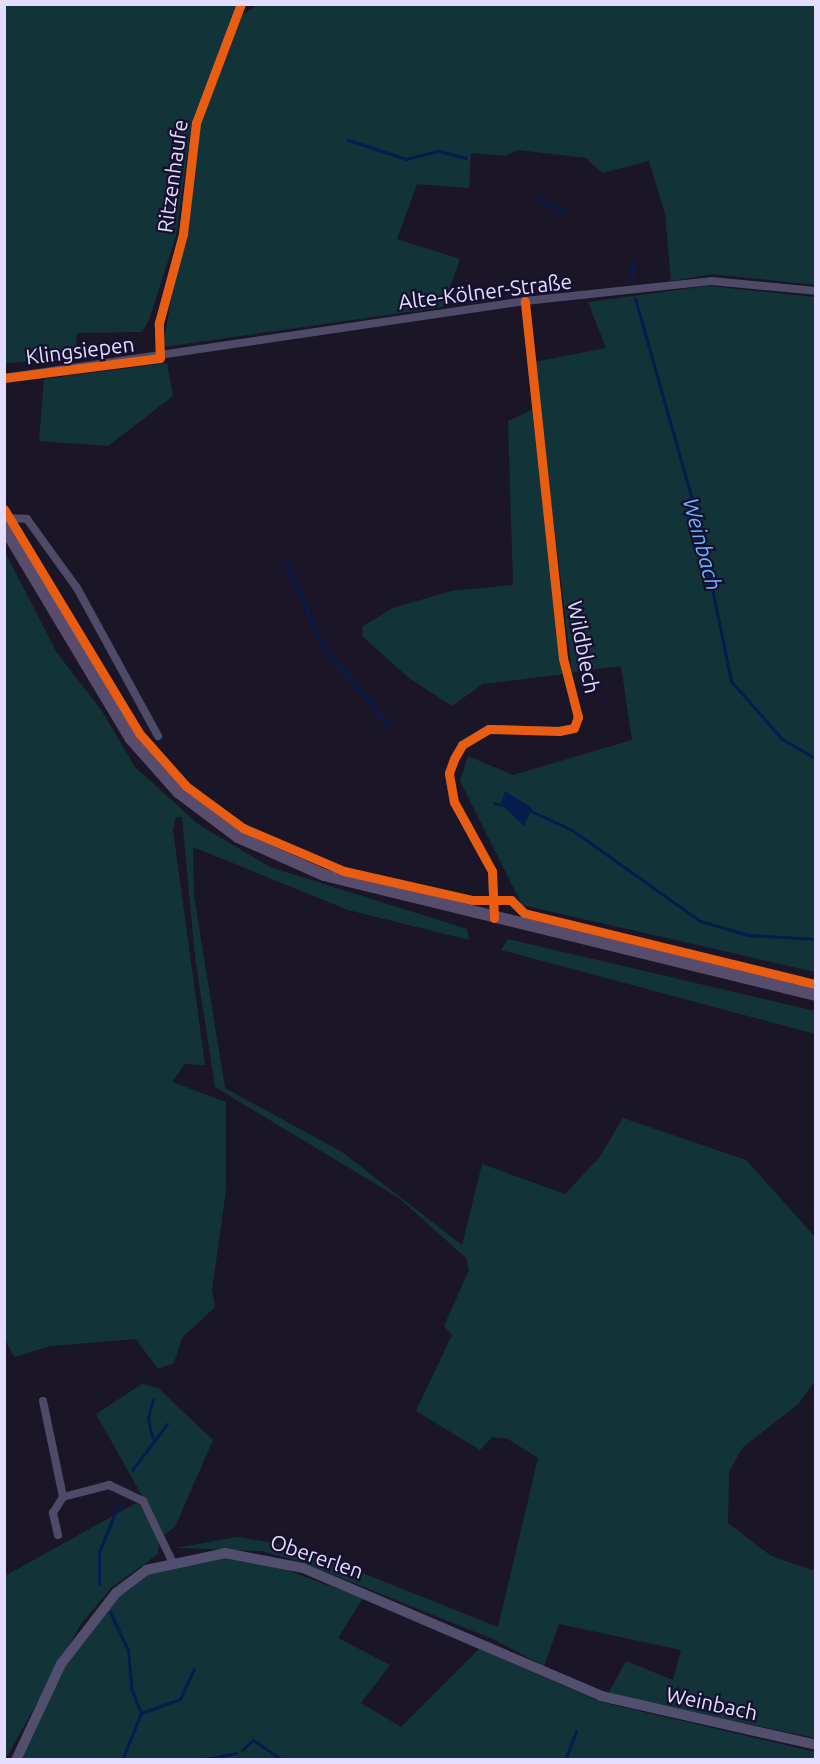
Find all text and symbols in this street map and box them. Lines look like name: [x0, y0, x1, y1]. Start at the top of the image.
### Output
street label: Ritzenhaufe: [152, 118, 192, 234]
street label: Alte-Kölner-Straße: [397, 268, 573, 314]
street label: Klingsiepen: [24, 331, 136, 369]
water label: Weinbach: [678, 495, 728, 593]
street label: Wildblech: [563, 599, 605, 695]
street label: Obererlen: [267, 1528, 367, 1584]
street label: Weinbach: [664, 1681, 760, 1725]

